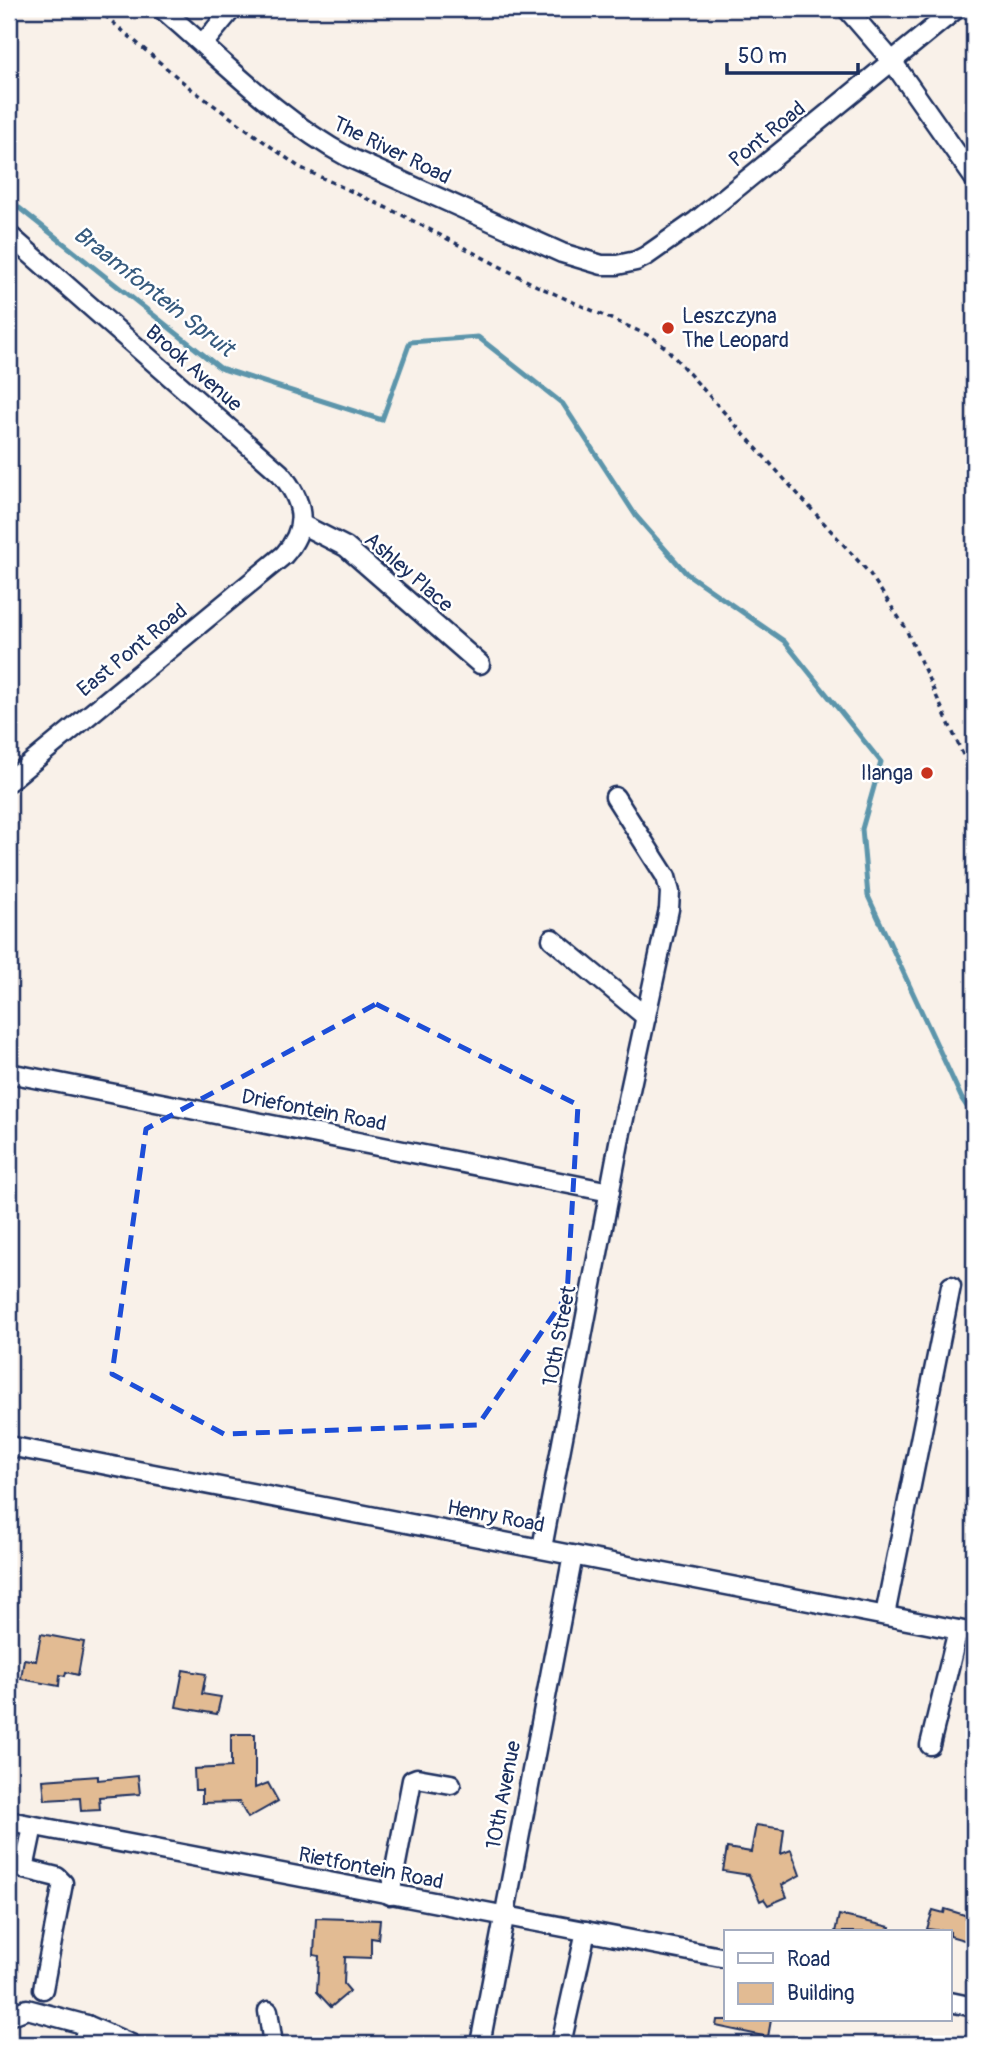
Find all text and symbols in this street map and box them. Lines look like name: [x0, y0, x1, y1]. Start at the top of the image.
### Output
scale bar: [727, 32, 859, 76]
text: 50 m: [738, 43, 787, 70]
street label: Pont Road: [724, 95, 811, 173]
street label: The River Road: [328, 110, 455, 191]
water label: Braamfontein Spruit: [68, 220, 242, 365]
place label: Leszczyna The Leopard: [682, 303, 789, 354]
street label: Brook Avenue: [140, 319, 248, 418]
marker: Leszczyna The Leopard: [660, 320, 676, 336]
street label: Ashley Place: [359, 526, 459, 619]
street label: East Pont Road: [72, 598, 193, 703]
place label: Ilanga: [861, 760, 913, 787]
marker: Ilanga: [919, 765, 935, 781]
street label: Driefontein Road: [239, 1083, 389, 1138]
street label: 10th Street: [536, 1283, 583, 1389]
street label: Henry Road: [445, 1494, 547, 1539]
street label: 10th Avenue: [480, 1738, 527, 1852]
street label: Rietfontein Road: [296, 1841, 446, 1896]
legend: [724, 1930, 951, 2022]
text: Road: [787, 1946, 831, 1973]
text: Building: [787, 1980, 854, 2007]

